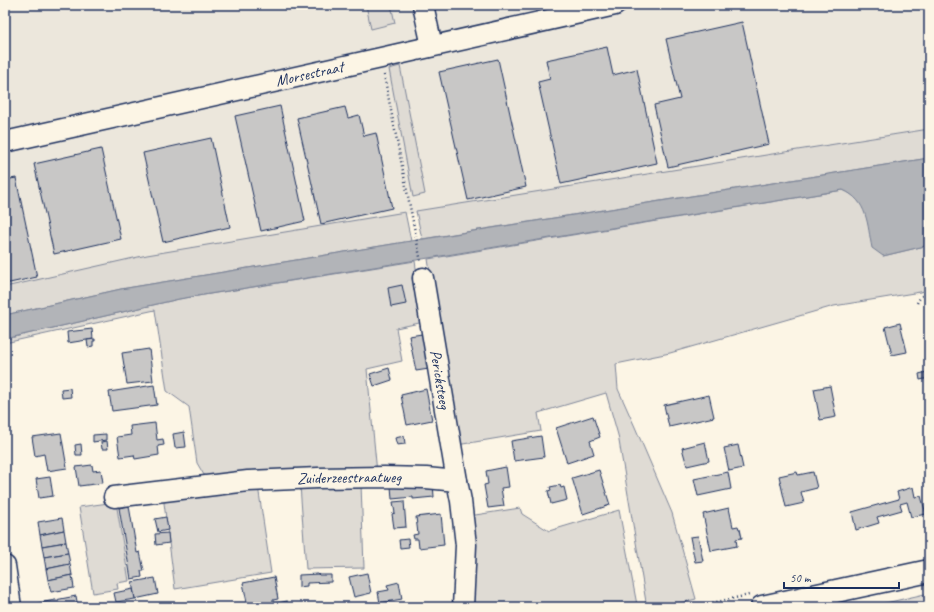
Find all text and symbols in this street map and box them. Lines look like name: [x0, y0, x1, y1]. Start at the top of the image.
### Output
street label: Morsestraat: [274, 56, 348, 91]
street label: Pericksteeg: [425, 349, 455, 412]
street label: Zuiderzeestraatweg: [297, 467, 403, 489]
scale bar: [784, 564, 899, 590]
text: 50 m: [790, 570, 812, 586]

